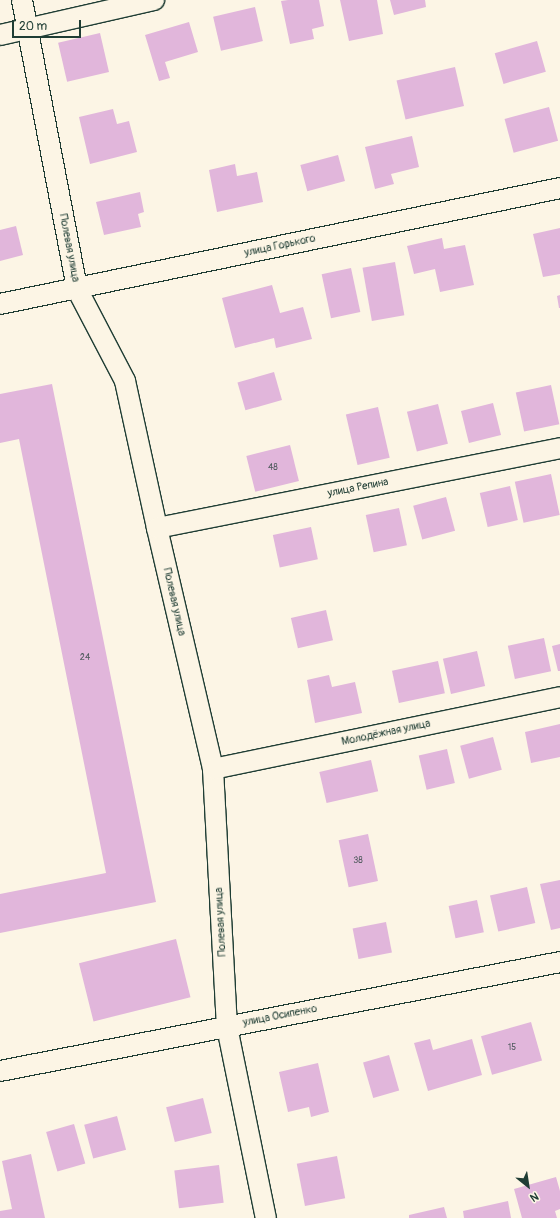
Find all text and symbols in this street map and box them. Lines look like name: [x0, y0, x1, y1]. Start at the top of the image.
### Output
scale bar: [14, 12, 83, 38]
text: 20 m: [19, 19, 47, 34]
street label: Полевая улица: [56, 213, 82, 283]
street label: улица Горького: [243, 232, 317, 260]
house number: 48: [268, 463, 278, 473]
street label: улица Репина: [326, 476, 390, 500]
street label: Полевая улица: [160, 567, 188, 637]
house number: 24: [80, 653, 90, 663]
street label: Молодёжная улица: [340, 717, 432, 749]
house number: 38: [353, 856, 363, 866]
street label: Полевая улица: [213, 887, 229, 957]
street label: улица Осипенко: [242, 1002, 318, 1030]
house number: 15: [508, 1043, 516, 1053]
north arrow: [508, 1166, 548, 1206]
text: N: [528, 1189, 541, 1204]

